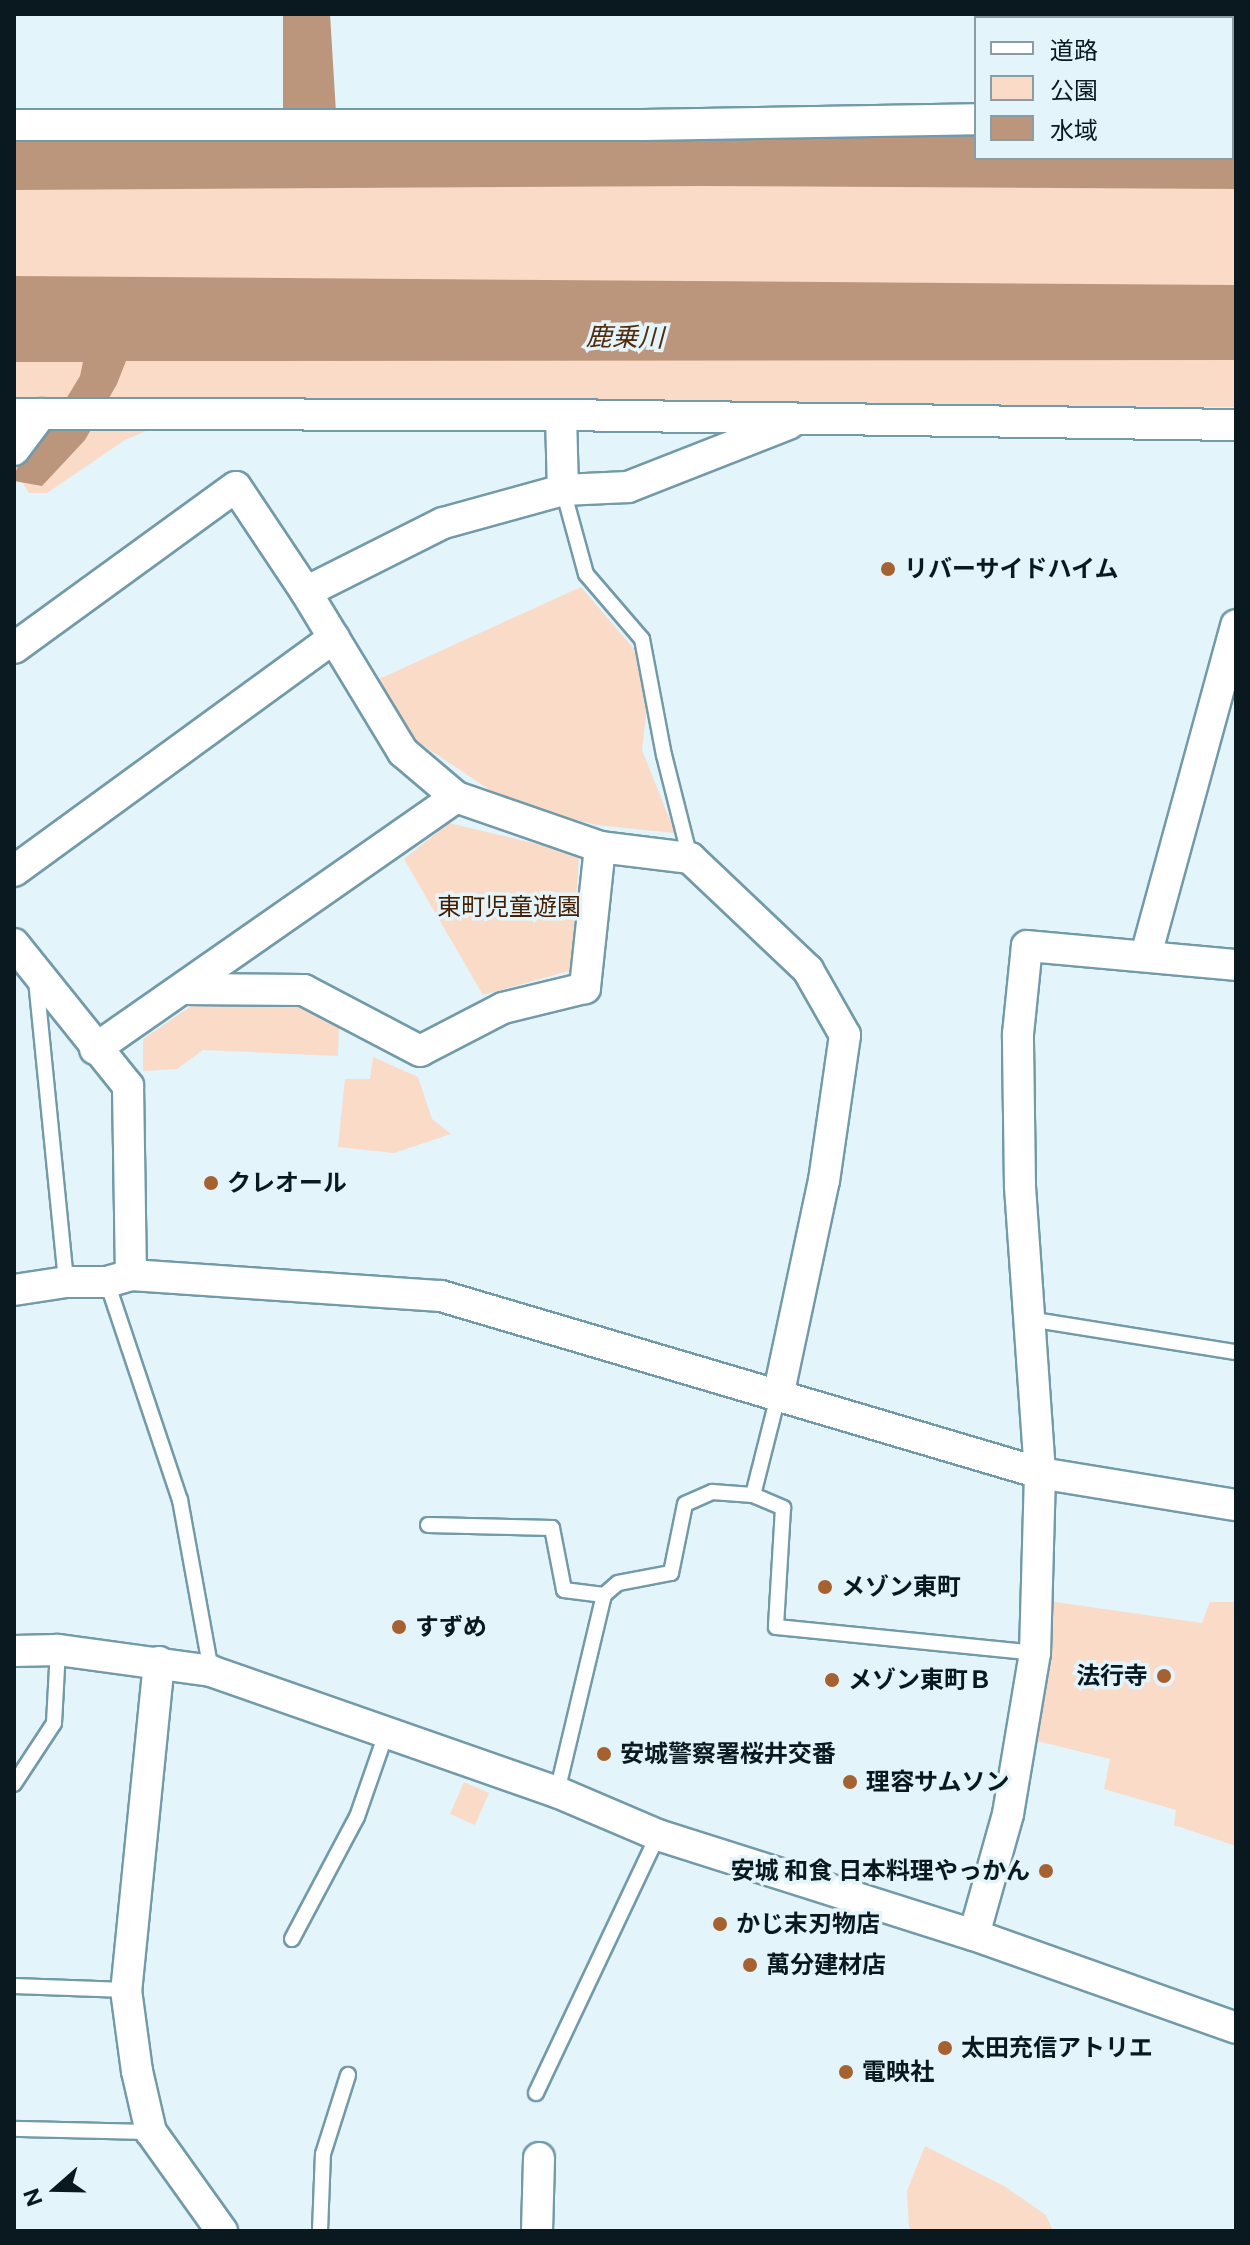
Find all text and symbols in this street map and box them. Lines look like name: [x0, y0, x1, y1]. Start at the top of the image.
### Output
legend: [974, 16, 1234, 160]
text: 道路: [1050, 36, 1098, 65]
text: 公園: [1050, 76, 1098, 105]
text: 水域: [1050, 116, 1098, 145]
water label: 鹿乗川: [586, 322, 664, 354]
place label: リバーサイドハイム: [904, 555, 1120, 583]
marker: リバーサイドハイム: [879, 560, 897, 578]
park label: 東町児童遊園: [437, 893, 581, 921]
place label: クレオール: [227, 1169, 347, 1197]
marker: クレオール: [202, 1174, 220, 1192]
place label: メゾン東町: [841, 1573, 961, 1601]
marker: メゾン東町: [816, 1578, 834, 1596]
place label: すずめ: [415, 1613, 487, 1641]
marker: すずめ: [390, 1618, 408, 1636]
place label: 法行寺: [1076, 1662, 1148, 1690]
place label: メゾン東町Ｂ: [848, 1666, 992, 1694]
marker: 法行寺: [1155, 1667, 1173, 1685]
marker: メゾン東町Ｂ: [823, 1671, 841, 1689]
place label: 安城警察署桜井交番: [620, 1740, 836, 1768]
marker: 安城警察署桜井交番: [595, 1745, 613, 1763]
place label: 理容サムソン: [866, 1768, 1010, 1796]
marker: 理容サムソン: [841, 1773, 859, 1791]
place label: 安城 和食 日本料理やっかん: [731, 1857, 1030, 1885]
marker: 安城 和食 日本料理やっかん: [1037, 1862, 1055, 1880]
place label: かじ末刃物店: [736, 1910, 880, 1938]
marker: かじ末刃物店: [711, 1915, 729, 1933]
place label: 萬分建材店: [766, 1951, 886, 1979]
marker: 萬分建材店: [741, 1956, 759, 1974]
place label: 太田充信アトリエ: [961, 2034, 1153, 2062]
marker: 太田充信アトリエ: [936, 2039, 954, 2057]
place label: 電映社: [862, 2058, 934, 2086]
marker: 電映社: [837, 2063, 855, 2081]
north arrow: [16, 2149, 96, 2229]
text: N: [17, 2185, 49, 2210]

